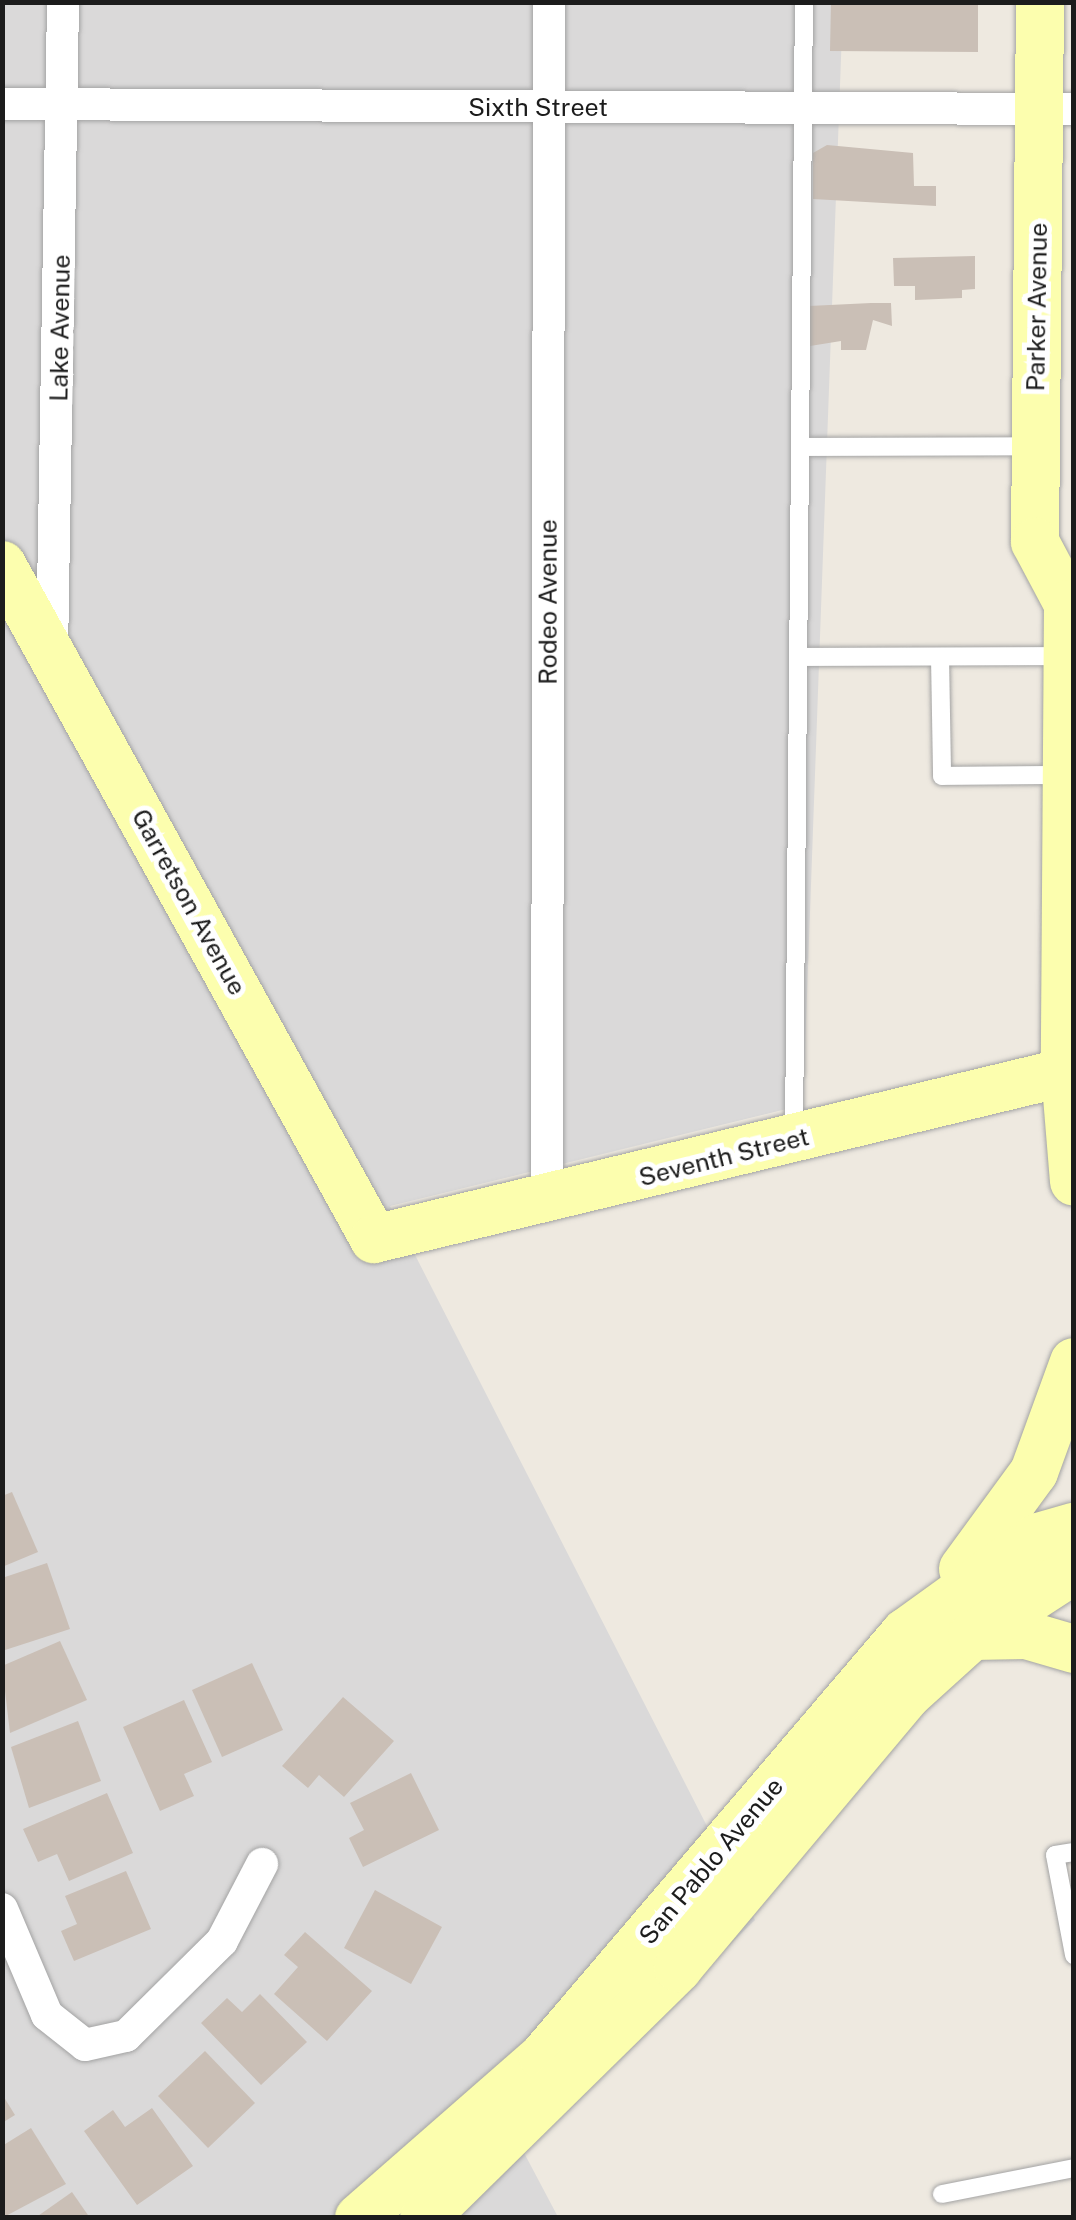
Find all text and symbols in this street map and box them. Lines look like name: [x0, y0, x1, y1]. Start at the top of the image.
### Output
street label: Sixth Street: [468, 92, 608, 122]
street label: Parker Avenue: [1021, 222, 1053, 392]
street label: Lake Avenue: [44, 254, 76, 402]
street label: Rodeo Avenue: [533, 519, 563, 685]
street label: Garretson Avenue: [125, 804, 253, 1000]
street label: Seventh Street: [636, 1121, 812, 1193]
street label: San Pablo Avenue: [633, 1772, 789, 1950]

